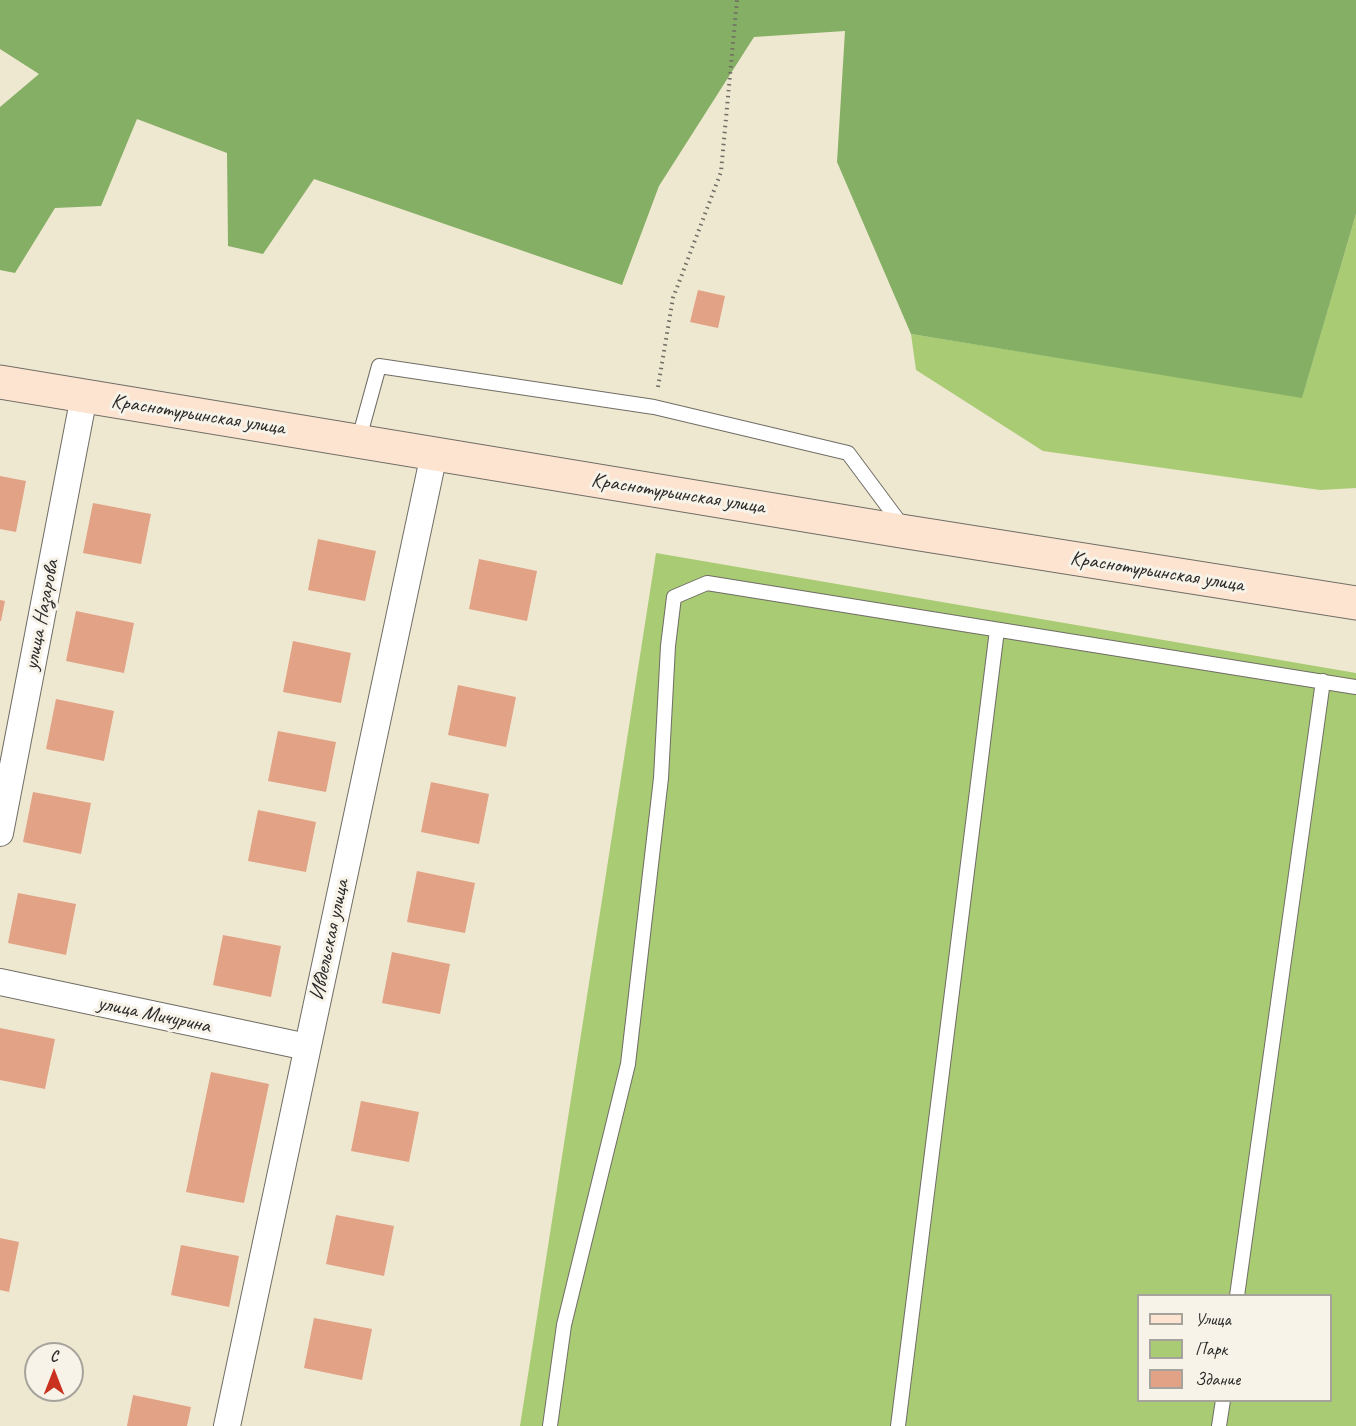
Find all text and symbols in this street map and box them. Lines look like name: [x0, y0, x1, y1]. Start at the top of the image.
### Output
street label: Краснотурьинская улица: [109, 389, 287, 441]
street label: Краснотурьинская улица: [589, 468, 767, 520]
street label: Краснотурьинская улица: [1068, 546, 1246, 598]
street label: улица Назарова: [19, 558, 65, 672]
street label: Ивдельская улица: [305, 877, 355, 1003]
street label: улица Мичурина: [95, 991, 213, 1039]
legend: [1137, 1294, 1332, 1402]
text: Улица: [1195, 1308, 1231, 1330]
text: Парк: [1195, 1338, 1227, 1360]
north arrow: [24, 1342, 84, 1402]
text: С: [50, 1346, 58, 1366]
text: Здание: [1195, 1368, 1240, 1390]

